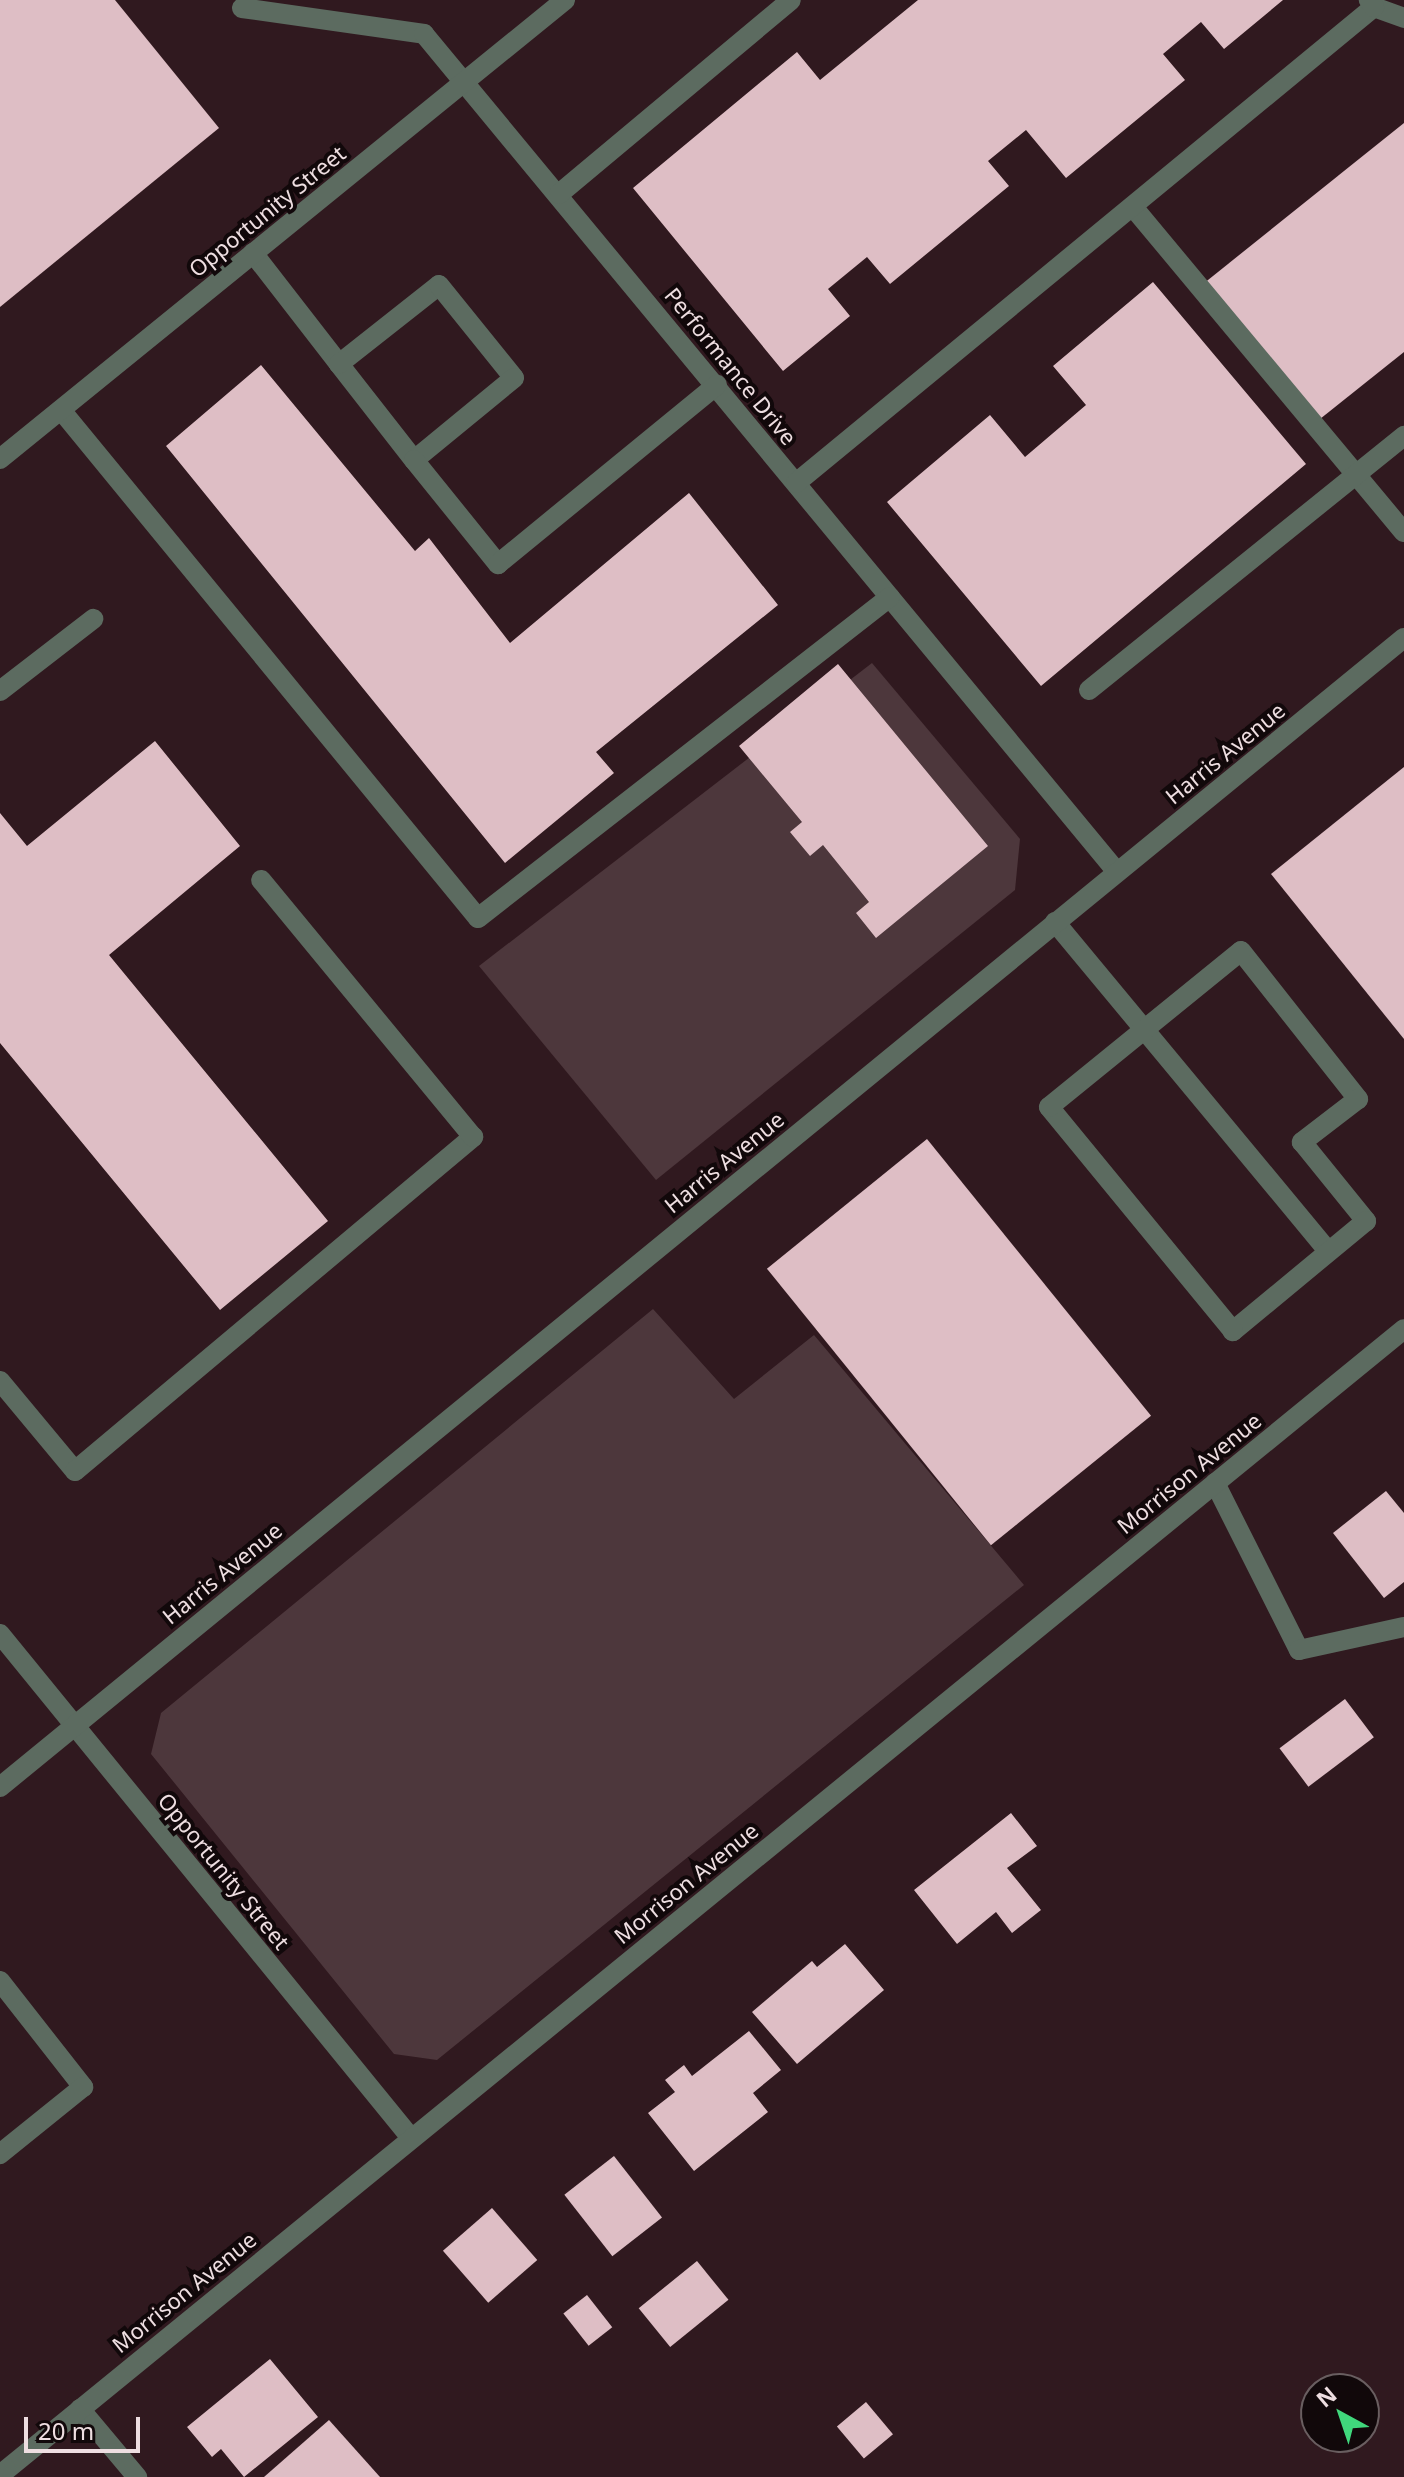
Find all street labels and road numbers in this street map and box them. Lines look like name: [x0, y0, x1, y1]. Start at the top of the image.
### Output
street label: Opportunity Street: [183, 140, 351, 282]
street label: Performance Drive: [660, 282, 802, 450]
street label: Harris Avenue: [1160, 697, 1290, 809]
street label: Harris Avenue: [659, 1106, 789, 1218]
street label: Morrison Avenue: [1112, 1407, 1266, 1539]
street label: Harris Avenue: [157, 1517, 287, 1629]
street label: Opportunity Street: [153, 1787, 295, 1955]
street label: Morrison Avenue: [609, 1817, 763, 1949]
street label: Morrison Avenue: [107, 2226, 261, 2358]

